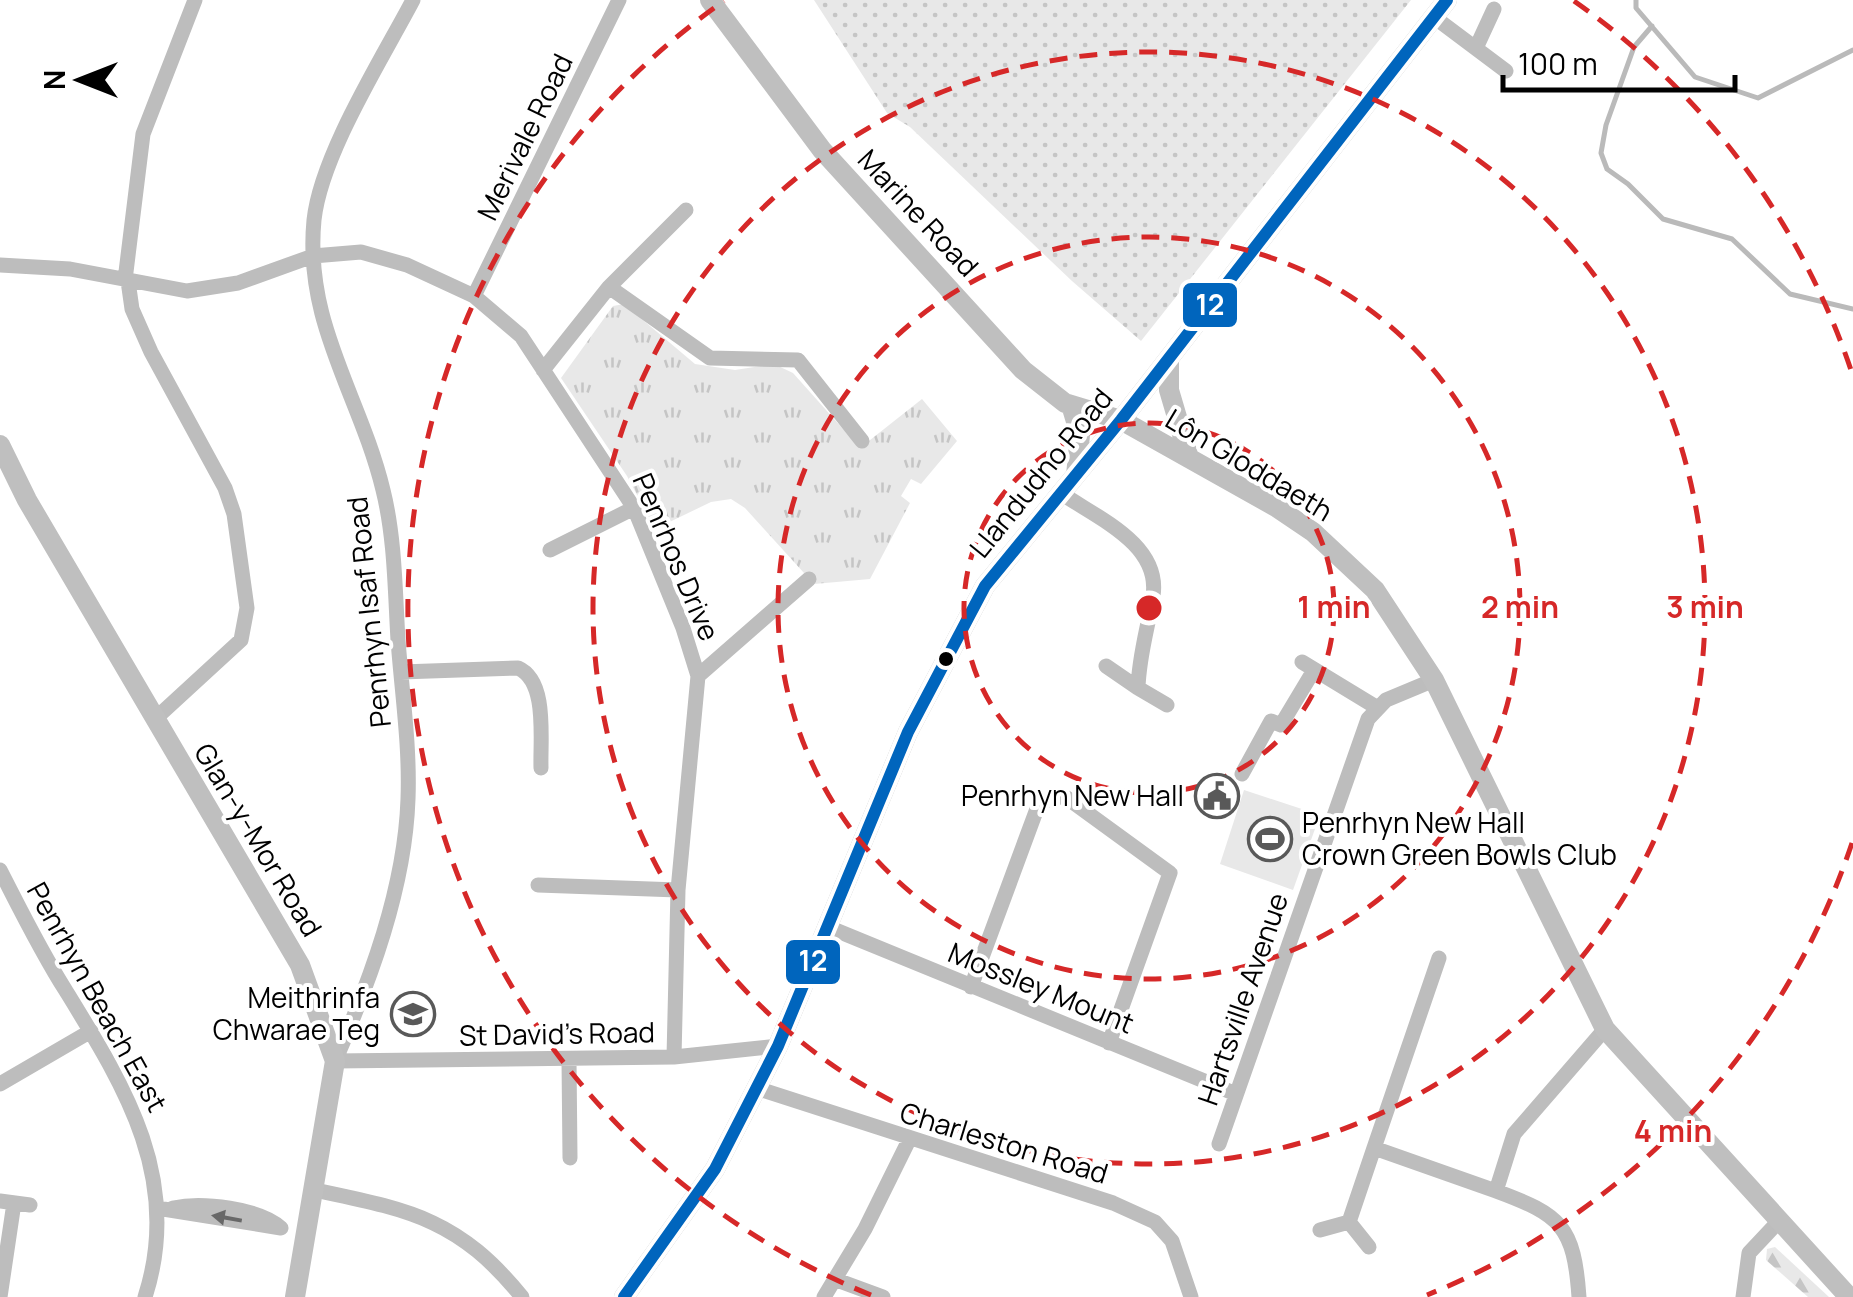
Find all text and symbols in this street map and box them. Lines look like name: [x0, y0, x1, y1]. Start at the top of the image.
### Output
north arrow: [30, 30, 130, 130]
scale bar: [1503, 30, 1736, 92]
text: 100 m: [1518, 43, 1598, 84]
street label: Merivale Road: [467, 47, 581, 226]
text: N: [35, 70, 73, 90]
street label: Marine Road: [850, 141, 987, 284]
line badge: 12: [1181, 281, 1239, 329]
text: 12: [1196, 285, 1224, 323]
street label: Llandudno Road: [960, 380, 1120, 565]
street label: Lôn Gloddaeth: [1159, 399, 1340, 529]
street label: Penrhos Drive: [625, 467, 729, 646]
street label: Penrhyn Isaf Road: [337, 495, 399, 729]
text: 1 min: [1297, 586, 1371, 627]
text: 2 min: [1481, 586, 1559, 627]
text: 3 min: [1666, 586, 1744, 627]
centre of rings: [1131, 590, 1167, 626]
unlabelled marker: [936, 649, 956, 669]
street label: Glan-y-Mor Road: [186, 736, 332, 943]
public building icon: Penrhyn New Hall: [1194, 773, 1240, 819]
place label: Penrhyn New Hall: [961, 776, 1184, 814]
place label: Penrhyn New Hall Crown Green Bowls Club: [1302, 803, 1617, 873]
sports icon: Penrhyn New Hall Crown Green Bowls Club: [1247, 816, 1293, 862]
street label: Penrhyn Beach East: [19, 875, 177, 1118]
street label: Hartsville Avenue: [1188, 888, 1296, 1110]
street label: Mossley Mount: [943, 933, 1140, 1042]
line badge: 12: [784, 938, 842, 986]
text: 12: [799, 941, 827, 979]
place label: Meithrinfa Chwarae Teg: [213, 978, 380, 1048]
school or university icon: Meithrinfa Chwarae Teg: [390, 991, 436, 1037]
street label: St David's Road: [459, 1012, 655, 1054]
street label: Charleston Road: [896, 1092, 1113, 1192]
text: 4 min: [1634, 1110, 1712, 1151]
one-way arrow: [211, 1210, 242, 1225]

